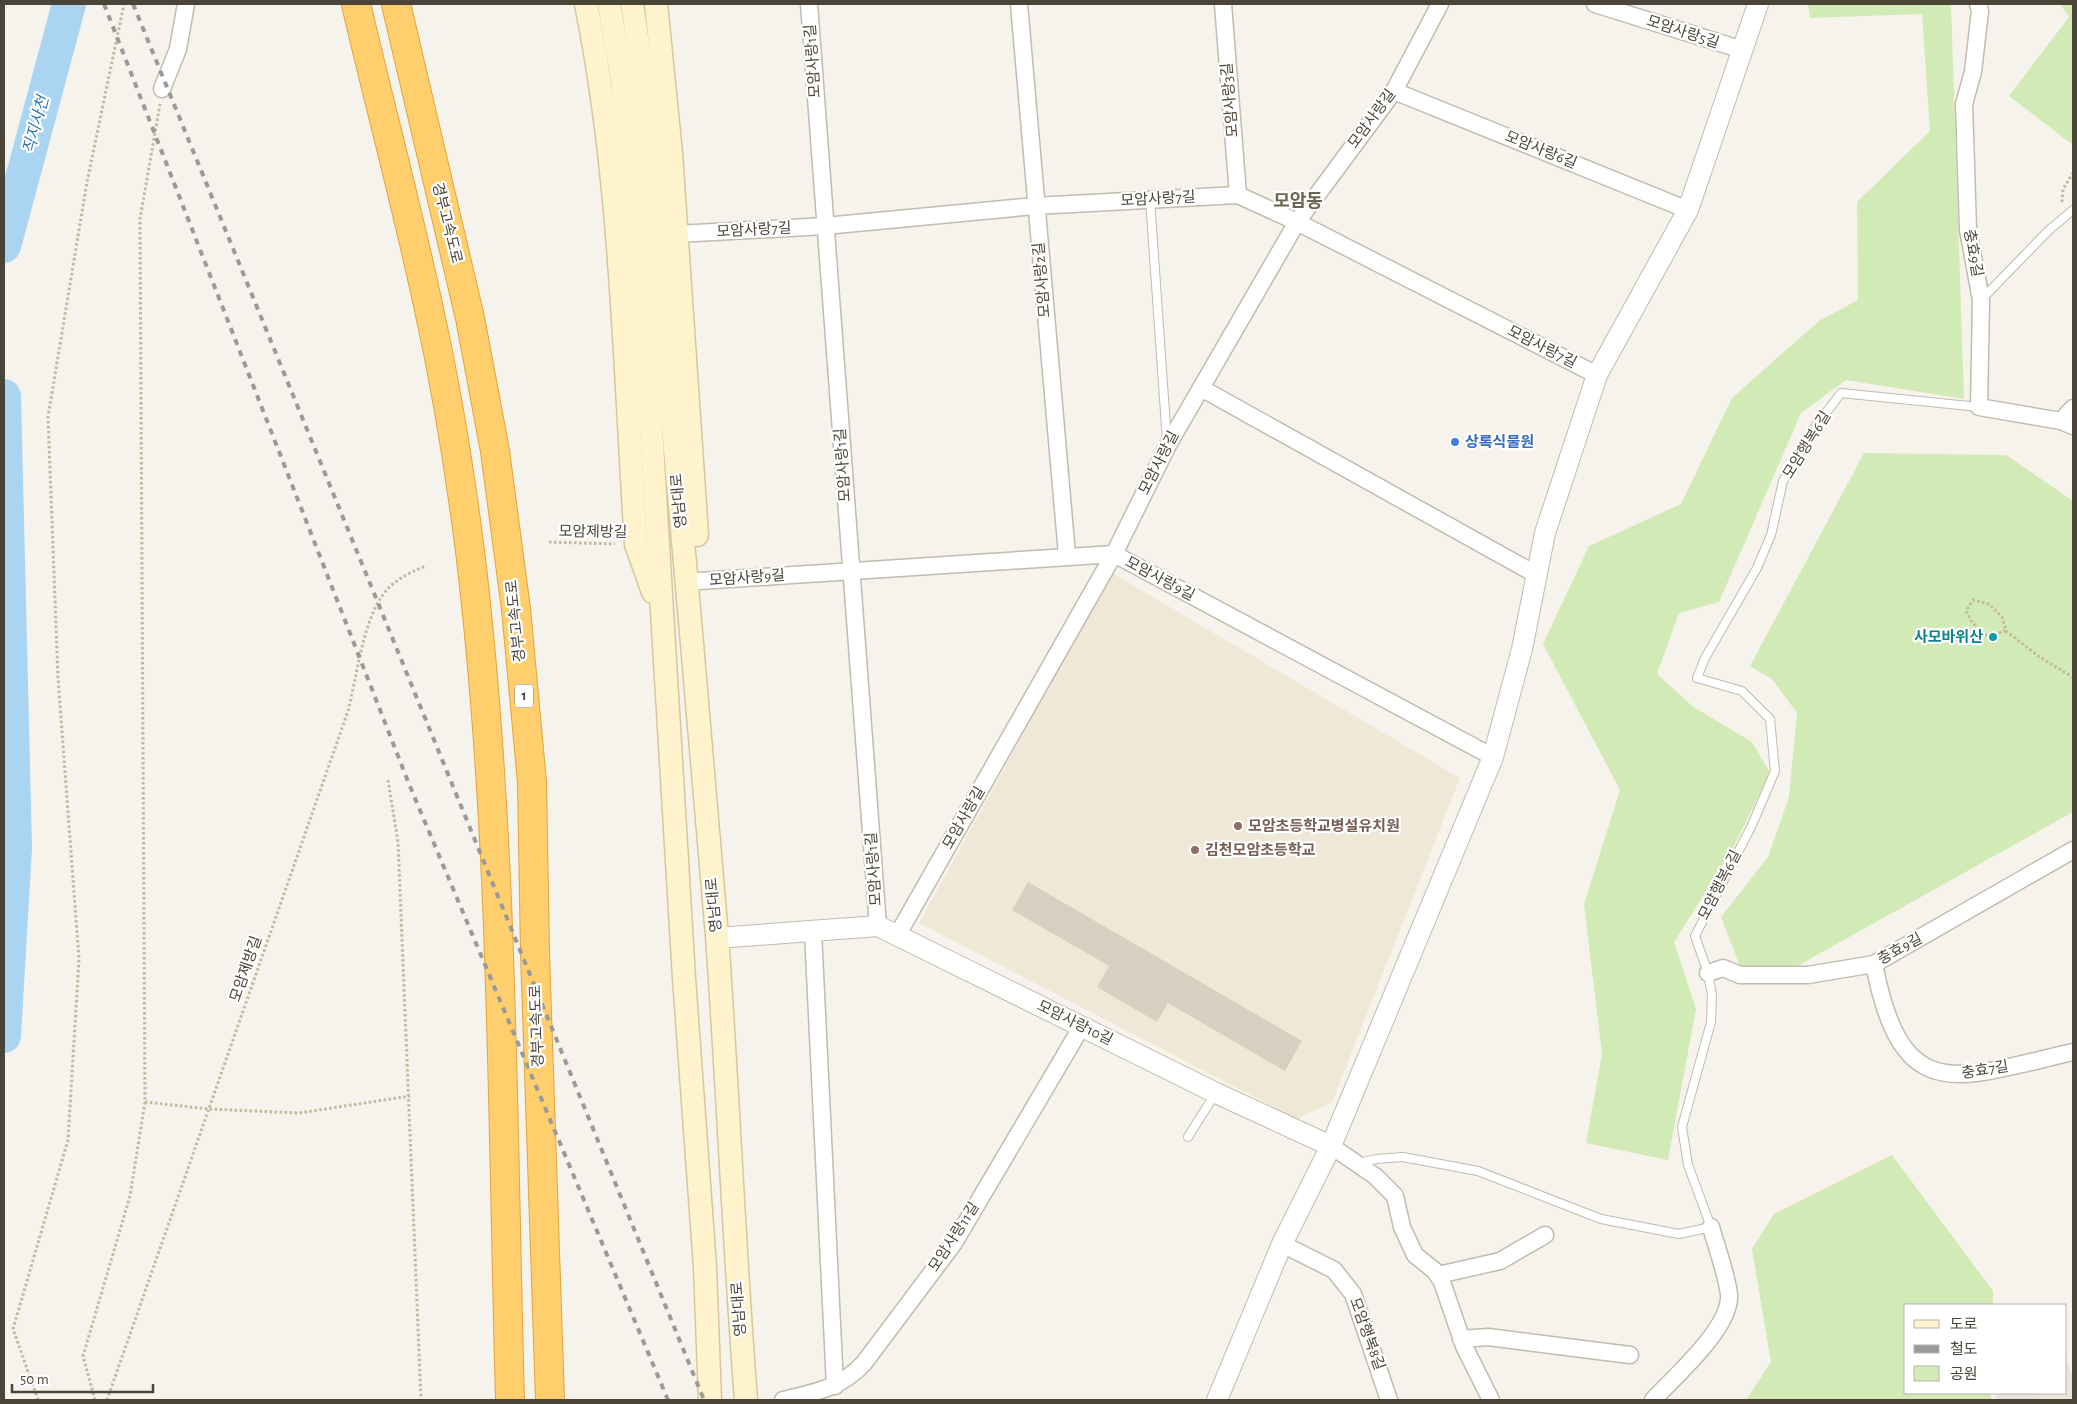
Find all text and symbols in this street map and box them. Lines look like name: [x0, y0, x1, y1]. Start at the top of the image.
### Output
street label: 모암사랑5길: [1645, 12, 1721, 51]
street label: 모암사랑1길: [802, 23, 823, 99]
street label: 모암사랑3길: [1218, 62, 1241, 138]
street label: 모암사랑길: [1345, 86, 1398, 151]
water label: 직지사천: [20, 92, 52, 156]
street label: 모암사랑6길: [1503, 128, 1579, 171]
street label: 경부고속도로: [430, 181, 465, 265]
street label: 모암사랑7길: [1120, 189, 1196, 208]
district label: 모암동: [1273, 192, 1323, 211]
street label: 모암사랑7길: [716, 220, 792, 239]
street label: 충효9길: [1961, 228, 1986, 278]
street label: 모암사랑2길: [1030, 242, 1053, 319]
street label: 모암사랑7길: [1505, 322, 1579, 371]
street label: 모암행복6길: [1780, 408, 1834, 481]
street label: 모암사랑1길: [832, 427, 853, 503]
street label: 모암사랑길: [1136, 428, 1181, 497]
place label: 상록식물원: [1465, 434, 1534, 450]
marker: 상록식물원: [1449, 436, 1461, 448]
street label: 영남대로: [668, 473, 689, 529]
street label: 모암제방길: [558, 523, 628, 540]
street label: 모암사랑9길: [1123, 554, 1198, 603]
street label: 모암사랑9길: [708, 567, 785, 588]
street label: 경부고속도로: [503, 579, 528, 663]
place label: 사모바위산: [1914, 629, 1983, 645]
marker: 사모바위산: [1987, 631, 1999, 643]
road number: 1: [515, 684, 533, 708]
street label: 모암사랑길: [939, 784, 988, 852]
place label: 모암초등학교병설유치원: [1248, 817, 1400, 834]
marker: 모암초등학교병설유치원: [1232, 820, 1244, 832]
street label: 모암사랑1길: [863, 831, 884, 907]
place label: 김천모암초등학교: [1205, 841, 1316, 858]
marker: 김천모암초등학교: [1189, 844, 1201, 856]
street label: 모암행복6길: [1695, 847, 1744, 922]
street label: 영남대로: [703, 877, 724, 933]
street label: 충효9길: [1875, 930, 1925, 967]
street label: 모암제방길: [227, 934, 264, 1004]
street label: 경부고속도로: [527, 984, 546, 1068]
street label: 모암사랑10길: [1035, 997, 1116, 1048]
street label: 충효7길: [1960, 1058, 2010, 1081]
street label: 모암사랑11길: [925, 1199, 982, 1274]
street label: 영남대로: [729, 1281, 748, 1337]
street label: 모암행복8길: [1347, 1295, 1388, 1372]
legend: [1904, 1304, 2067, 1394]
text: 도로: [1950, 1317, 1978, 1332]
text: 철도: [1950, 1341, 1978, 1357]
scale bar: [12, 1362, 154, 1394]
text: 공원: [1950, 1366, 1978, 1382]
text: 50 m: [20, 1372, 49, 1387]

